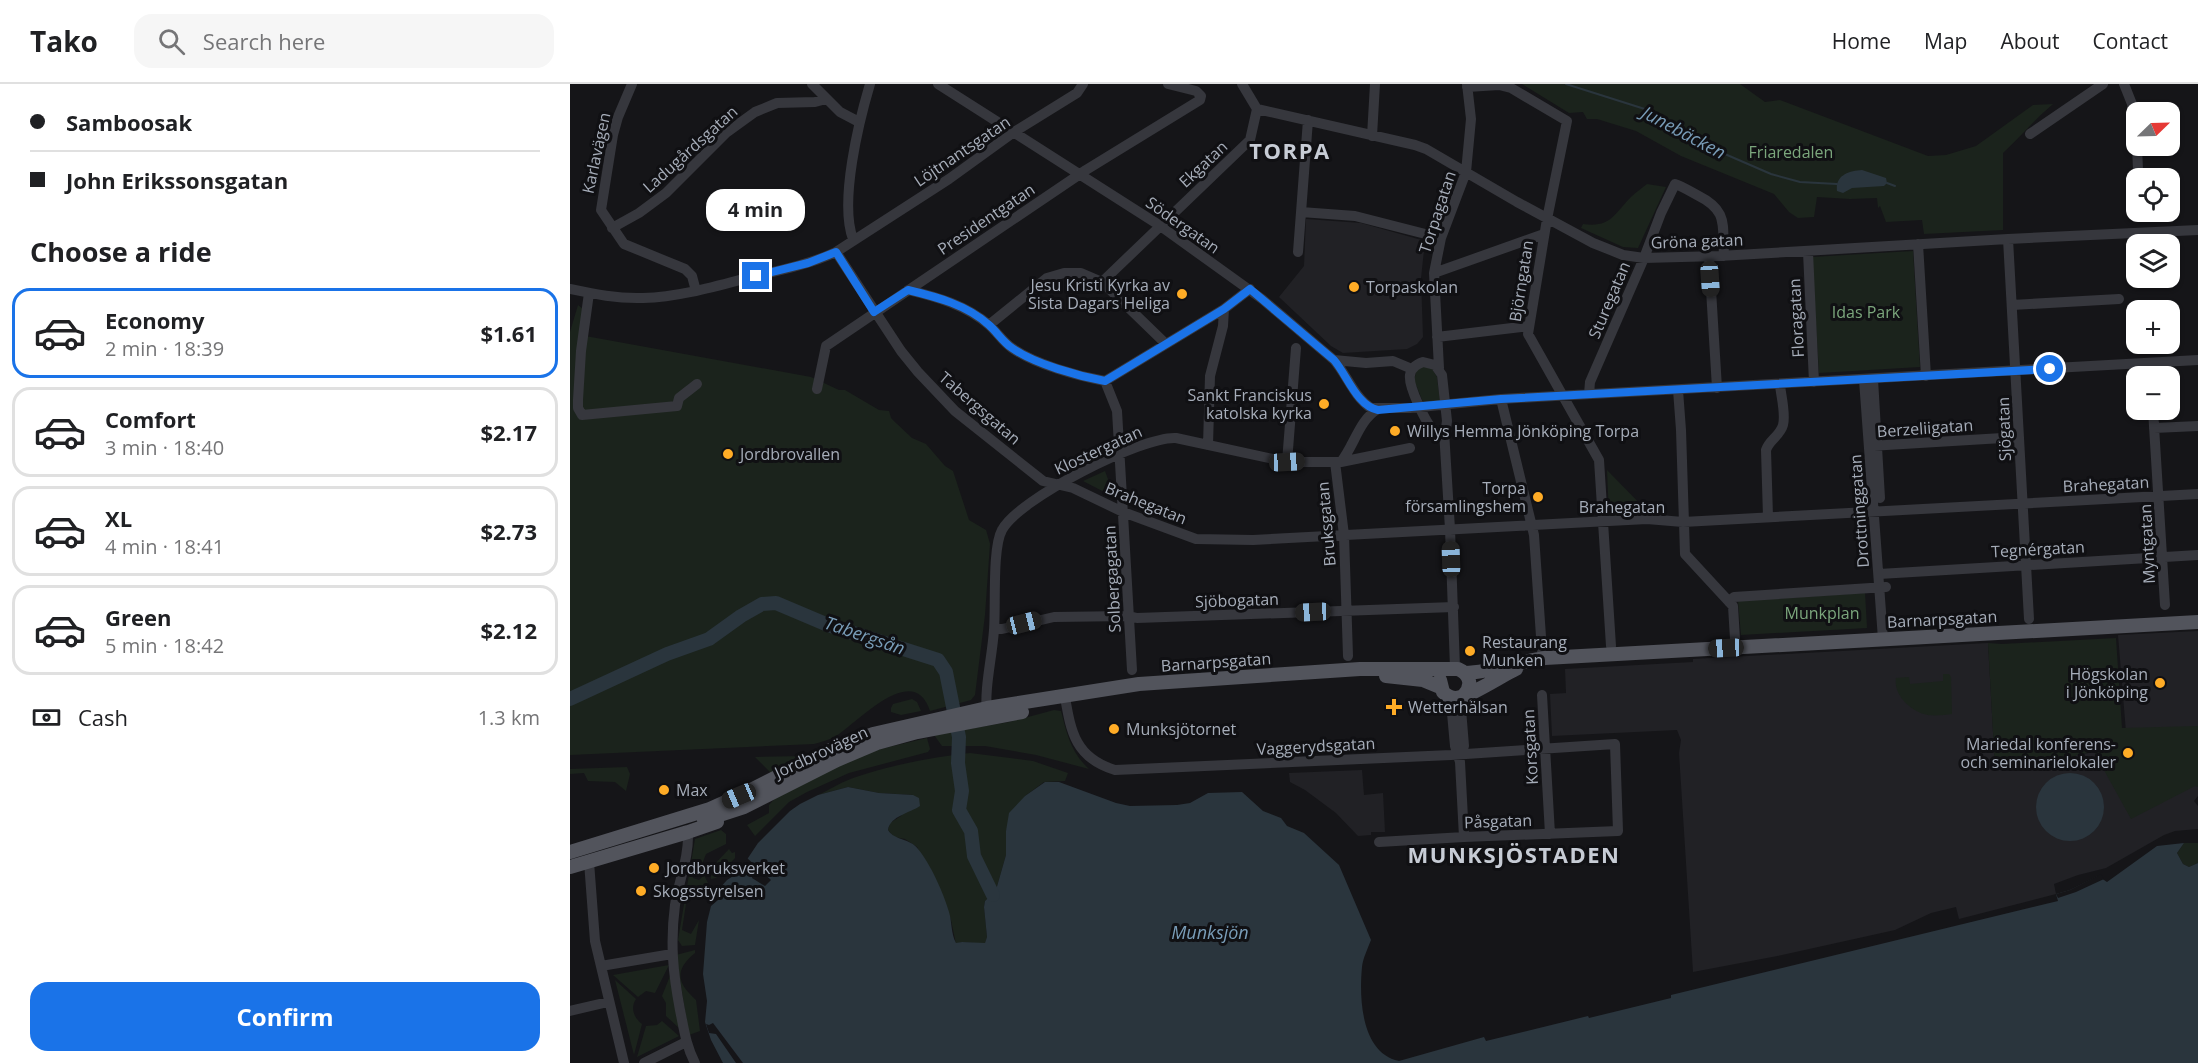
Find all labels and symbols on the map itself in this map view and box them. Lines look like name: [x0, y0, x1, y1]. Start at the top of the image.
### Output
water label: Junebäcken: [1635, 99, 1730, 164]
street label: Ladugårdsgatan: [638, 101, 742, 197]
north arrow: [2126, 102, 2180, 156]
street label: Karlavägen: [577, 110, 615, 196]
street label: Löjtnantsgatan: [910, 111, 1014, 191]
district label: TORPA: [1249, 135, 1331, 165]
street label: Ekgatan: [1174, 136, 1232, 192]
park label: Friaredalen: [1749, 141, 1833, 163]
street label: Torpagatan: [1413, 168, 1461, 256]
street label: Presidentgatan: [933, 178, 1039, 260]
callout: 4 min: [706, 189, 806, 231]
street label: Södergatan: [1142, 191, 1224, 259]
street label: Gröna gatan: [1650, 228, 1744, 254]
street label: Björngatan: [1504, 239, 1538, 323]
street label: Sturegatan: [1583, 258, 1635, 342]
car: [1700, 260, 1720, 298]
route end: [742, 262, 769, 289]
place label: Jesu Kristi Kyrka av Sista Dagars Heliga: [1028, 274, 1170, 314]
place label: Torpaskolan: [1366, 276, 1458, 298]
street label: Floragatan: [1783, 278, 1809, 358]
marker: Torpaskolan: [1347, 280, 1361, 294]
marker: Jesu Kristi Kyrka av Sista Dagars Heliga: [1175, 287, 1189, 301]
park label: Idas Park: [1832, 301, 1901, 323]
route start: [2036, 355, 2063, 382]
street label: Tabergsgatan: [935, 366, 1025, 450]
place label: Sankt Franciskus katolska kyrka: [1188, 384, 1312, 424]
street label: Sjögatan: [1992, 396, 2016, 462]
marker: Sankt Franciskus katolska kyrka: [1317, 397, 1331, 411]
street label: Berzeliigatan: [1876, 414, 1974, 442]
street label: Klostergatan: [1051, 420, 1145, 480]
place label: Willys Hemma Jönköping Torpa: [1407, 420, 1639, 442]
marker: Willys Hemma Jönköping Torpa: [1388, 424, 1402, 438]
place label: Jordbrovallen: [738, 443, 840, 465]
marker: Jordbrovallen: [721, 447, 735, 461]
car: [1269, 452, 1305, 472]
street label: Drottninggatan: [1844, 454, 1874, 568]
street label: Brahegatan: [2062, 471, 2150, 497]
street label: Brahegatan: [1102, 477, 1190, 529]
place label: Torpa församlingshem: [1405, 477, 1526, 517]
street label: Bruksgatan: [1311, 481, 1341, 567]
marker: Torpa församlingshem: [1531, 490, 1545, 504]
street label: Brahegatan: [1579, 496, 1665, 518]
street label: Myntgatan: [2134, 504, 2160, 584]
street label: Solbergagatan: [1098, 525, 1126, 633]
street label: Tegnérgatan: [1991, 536, 2085, 562]
car: [1441, 541, 1461, 577]
street label: Sjöbogatan: [1195, 588, 1279, 612]
car: [1295, 602, 1331, 622]
park label: Munkplan: [1785, 602, 1859, 624]
street label: Barnarpsgatan: [1886, 605, 1998, 633]
water label: Tabergsån: [822, 610, 908, 660]
car: [1004, 610, 1044, 636]
place label: Restaurang Munken: [1482, 631, 1567, 671]
car: [1708, 638, 1744, 658]
marker: Restaurang Munken: [1463, 644, 1477, 658]
street label: Barnarpsgatan: [1160, 647, 1272, 677]
place label: Högskolan i Jönköping: [2066, 663, 2148, 703]
marker: Högskolan i Jönköping: [2153, 676, 2167, 690]
place label: Wetterhälsan: [1408, 696, 1508, 718]
marker: Wetterhälsan: [1385, 698, 1403, 716]
street label: Korsgatan: [1517, 709, 1543, 785]
place label: Munksjötornet: [1126, 718, 1236, 740]
street label: Jordbrovägen: [769, 721, 871, 784]
marker: Munksjötornet: [1107, 722, 1121, 736]
street label: Vaggerydsgatan: [1256, 732, 1376, 760]
place label: Mariedal konferens- och seminarielokaler: [1960, 733, 2116, 773]
marker: Mariedal konferens- och seminarielokaler: [2121, 746, 2135, 760]
place label: Max: [676, 779, 708, 801]
car: [719, 781, 759, 811]
marker: Max: [657, 783, 671, 797]
street label: Påsgatan: [1464, 809, 1532, 833]
district label: MUNKSJÖSTADEN: [1408, 839, 1620, 869]
place label: Jordbruksverket: [664, 857, 785, 879]
marker: Jordbruksverket: [647, 861, 661, 875]
place label: Skogsstyrelsen: [653, 880, 763, 902]
marker: Skogsstyrelsen: [634, 884, 648, 898]
water label: Munksjön: [1171, 920, 1249, 944]

